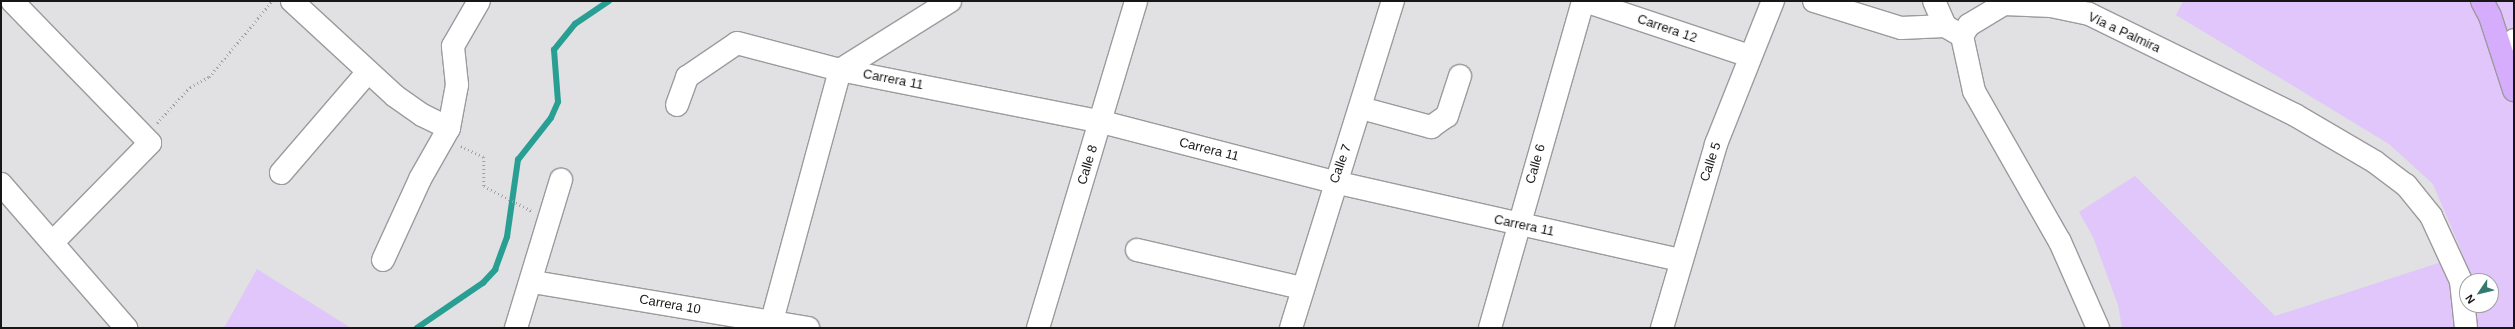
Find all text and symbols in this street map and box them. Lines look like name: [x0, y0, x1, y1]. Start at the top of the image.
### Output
street label: Vía a Palmira: [2085, 9, 2163, 57]
street label: Carrera 12: [1635, 12, 1699, 46]
street label: Carrera 11: [861, 67, 925, 93]
street label: Carrera 11: [1177, 135, 1241, 165]
street label: Calle 5: [1697, 140, 1725, 184]
street label: Calle 7: [1327, 142, 1355, 186]
street label: Calle 6: [1523, 142, 1549, 186]
street label: Calle 8: [1075, 143, 1101, 187]
street label: Carrera 11: [1492, 212, 1556, 240]
north arrow: [2459, 273, 2499, 313]
street label: Carrera 10: [638, 292, 702, 318]
text: N: [2463, 293, 2477, 306]

